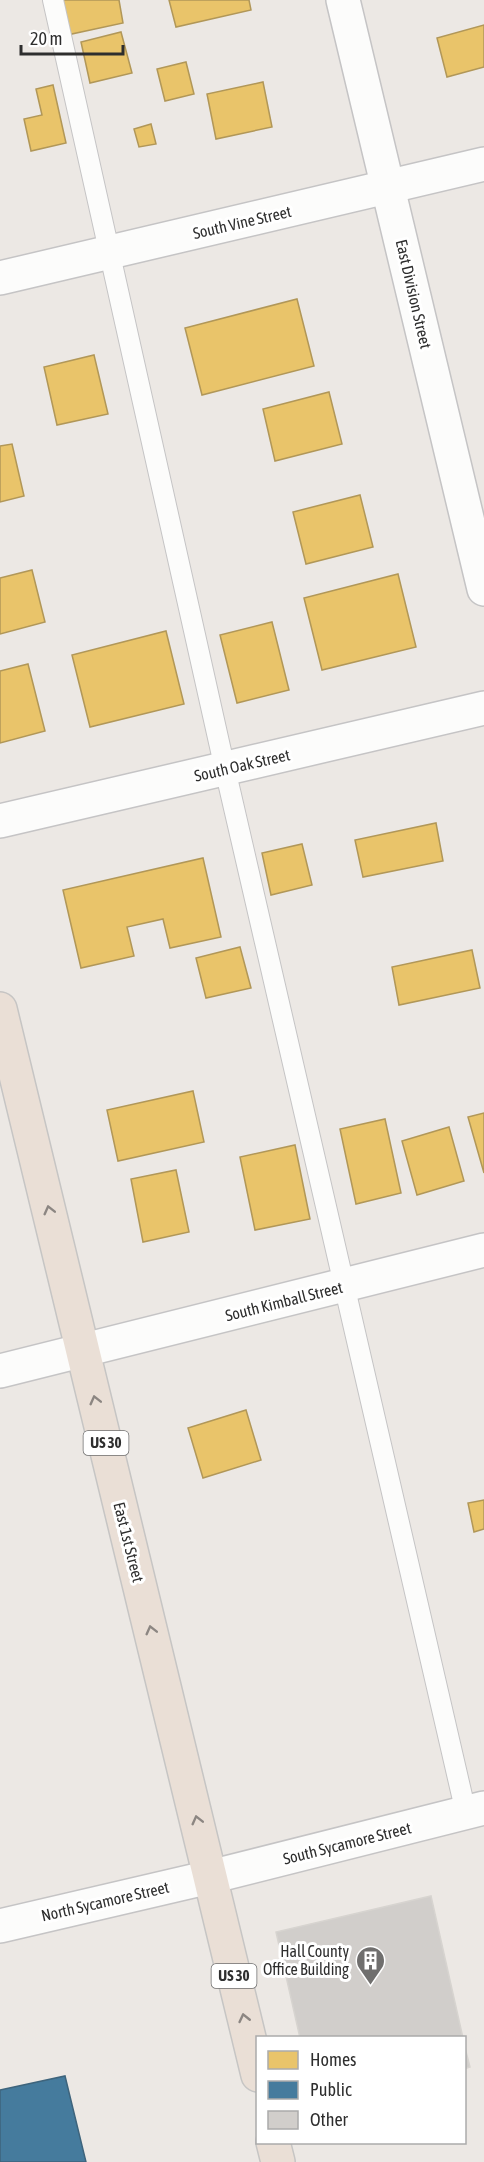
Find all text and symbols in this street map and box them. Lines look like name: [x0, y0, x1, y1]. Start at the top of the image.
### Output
scale bar: [21, 18, 123, 56]
text: 20 m: [30, 28, 62, 49]
street label: South Vine Street: [191, 202, 293, 242]
street label: East Division Street: [393, 238, 435, 351]
street label: South Oak Street: [192, 745, 292, 785]
one-way arrow: [44, 1206, 57, 1216]
street label: South Kimball Street: [223, 1278, 345, 1324]
one-way arrow: [90, 1395, 103, 1405]
road number: US 30: [84, 1431, 128, 1455]
street label: East 1st Street: [110, 1500, 148, 1584]
one-way arrow: [145, 1626, 158, 1636]
one-way arrow: [191, 1815, 204, 1825]
street label: South Sycamore Street: [281, 1818, 413, 1869]
street label: North Sycamore Street: [39, 1877, 171, 1925]
place label: Hall County Office Building: [263, 1942, 349, 1979]
building icon: Hall County Office Building: [354, 1944, 386, 1986]
road number: US 30: [212, 1964, 256, 1988]
one-way arrow: [238, 2014, 251, 2024]
legend: [256, 2036, 466, 2144]
text: Homes: [310, 2049, 356, 2070]
text: Public: [310, 2079, 352, 2100]
text: Other: [310, 2109, 349, 2130]

